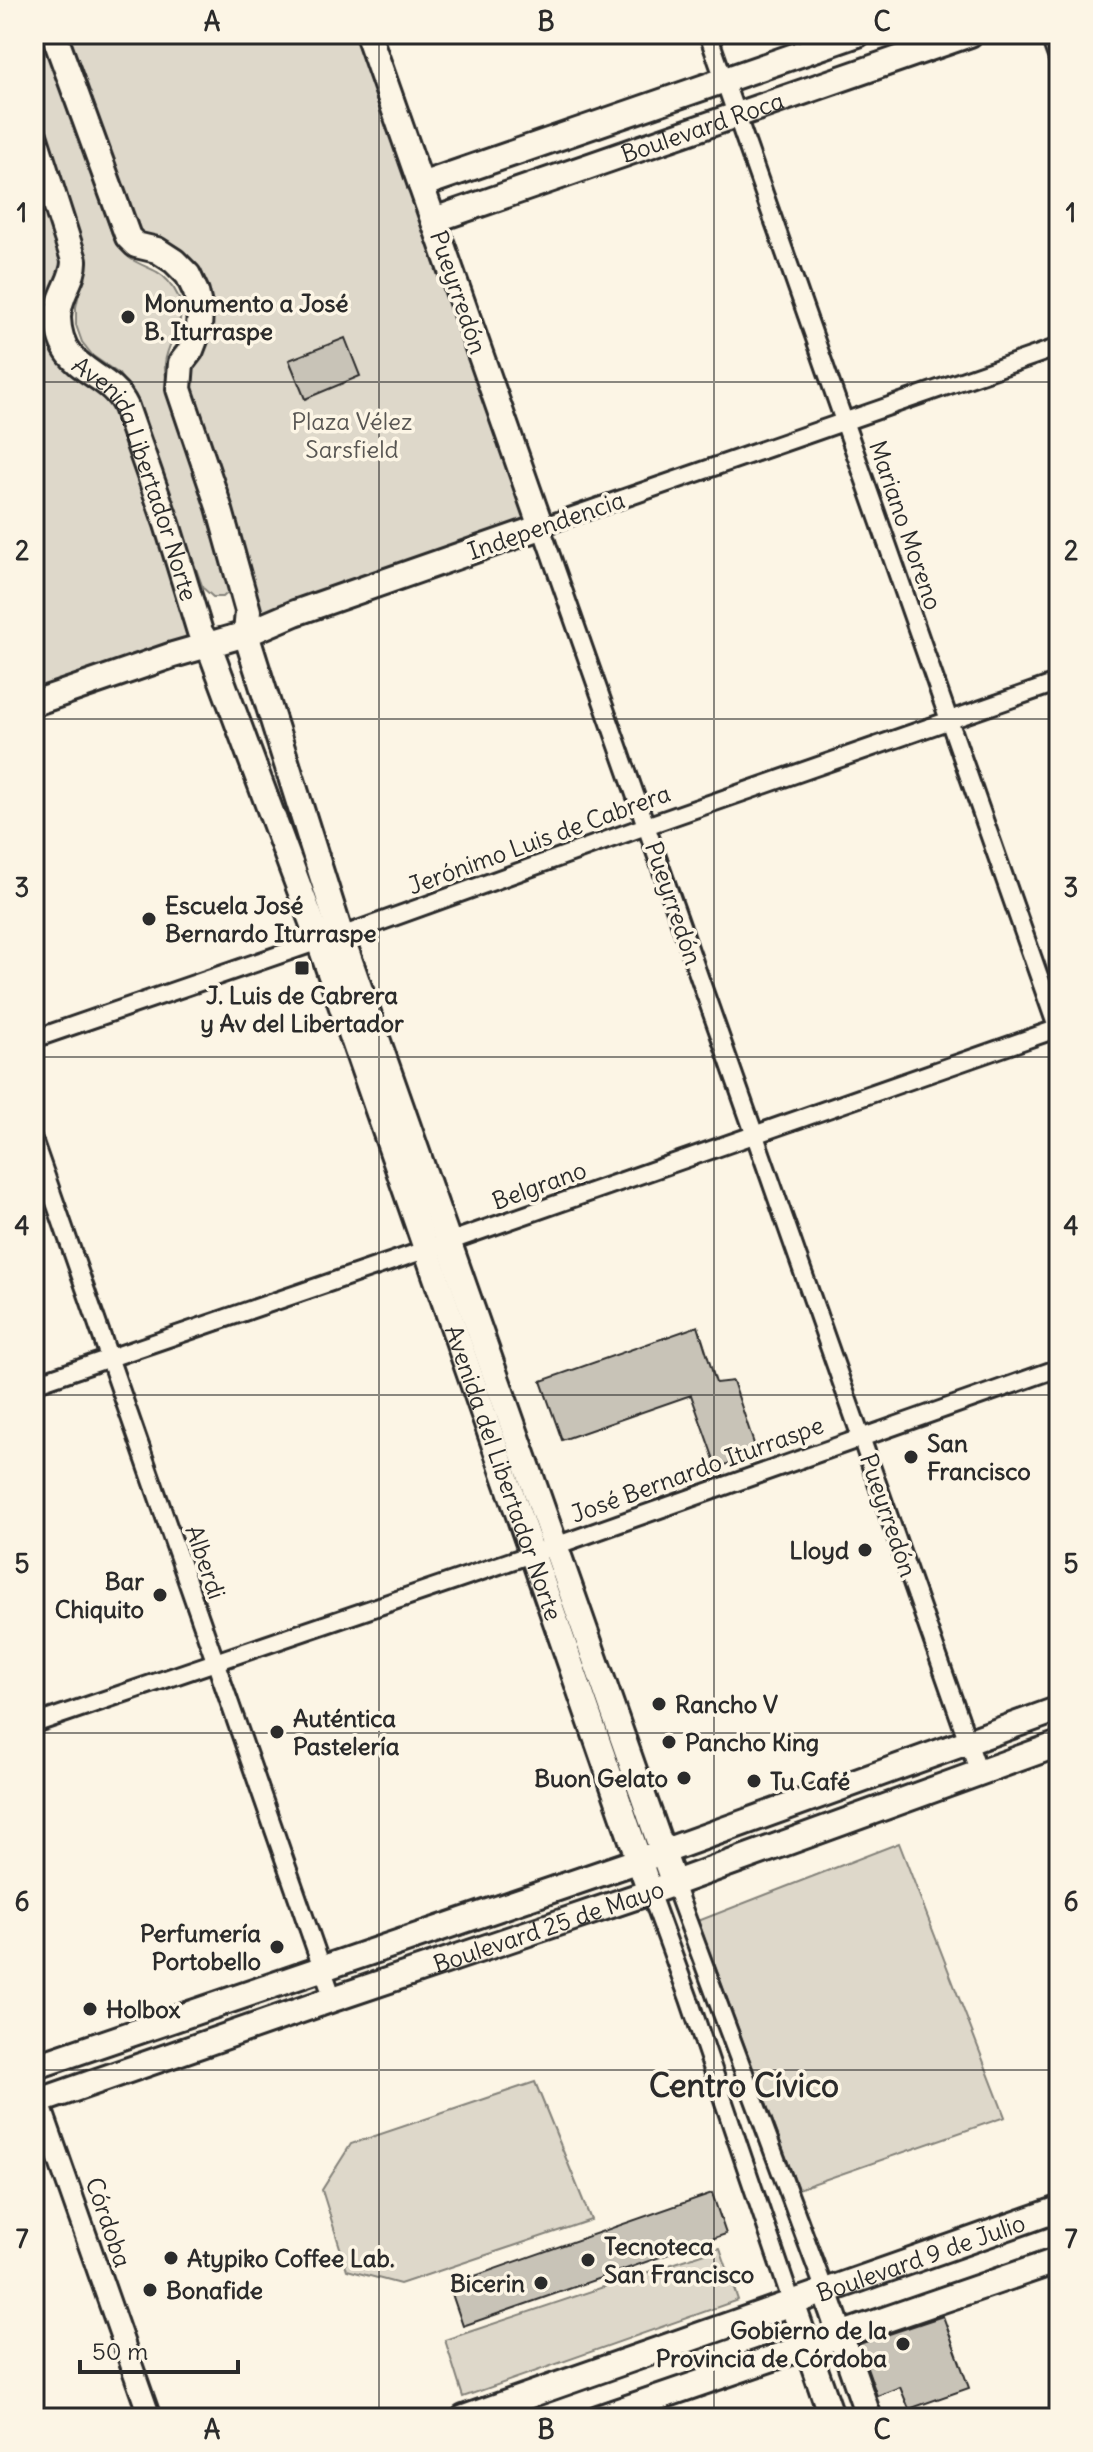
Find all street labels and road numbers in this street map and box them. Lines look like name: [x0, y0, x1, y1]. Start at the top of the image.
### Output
street label: Boulevard Roca: [617, 85, 788, 169]
street label: Pueyrredón: [424, 227, 494, 358]
street label: Avenida Libertador Norte: [66, 350, 205, 604]
street label: Mariano Moreno: [863, 436, 949, 614]
street label: Independencia: [464, 484, 628, 566]
street label: Jerónimo Luis de Cabrera: [404, 778, 674, 900]
street label: Pueyrredón: [639, 838, 709, 969]
street label: Belgrano: [488, 1154, 590, 1216]
street label: Avenida del Libertador Norte: [439, 1321, 569, 1624]
street label: José Bernardo Iturraspe: [567, 1409, 827, 1529]
street label: Pueyrredón: [854, 1450, 924, 1581]
street label: Alberdi: [179, 1521, 233, 1603]
street label: Boulevard 25 de Mayo: [429, 1873, 668, 1979]
street label: Córdoba: [80, 2173, 138, 2271]
street label: Boulevard 9 de Julio: [812, 2207, 1029, 2308]

